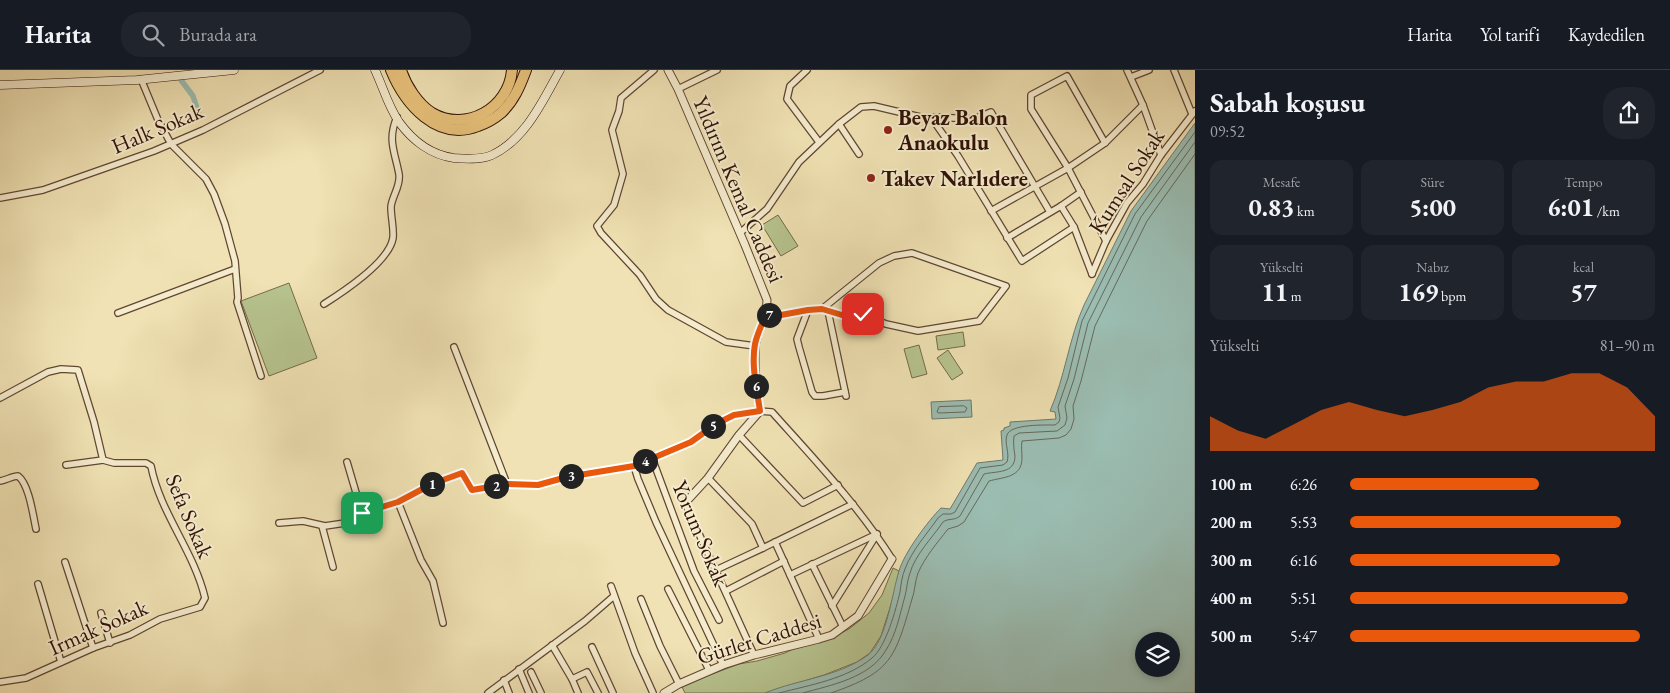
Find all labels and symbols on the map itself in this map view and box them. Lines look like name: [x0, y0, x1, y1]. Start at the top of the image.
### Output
street label: Yıldırım Kemal Caddesi: [686, 91, 791, 287]
street label: Halk Sokak: [107, 96, 208, 161]
place label: Beyaz Balon Anaokulu: [897, 103, 1008, 157]
street label: Kumsal Sokak: [1082, 123, 1171, 239]
marker: Beyaz Balon Anaokulu: [882, 124, 894, 136]
place label: Takev Narlıdere: [881, 164, 1028, 193]
marker: Takev Narlıdere: [865, 172, 877, 184]
pin: [842, 293, 884, 335]
pin: 7: [756, 302, 782, 328]
pin: 6: [744, 374, 768, 398]
pin: 5: [700, 414, 726, 438]
pin: 4: [632, 448, 658, 474]
pin: 3: [558, 464, 584, 488]
street label: Sefa Sokak: [159, 470, 220, 563]
pin: 1: [420, 472, 444, 496]
pin: 2: [484, 474, 508, 498]
street label: Yorum Sokak: [665, 476, 736, 591]
pin: [341, 492, 383, 534]
street label: Irmak Sokak: [44, 592, 153, 662]
street label: Gürler Caddesi: [694, 606, 825, 671]

